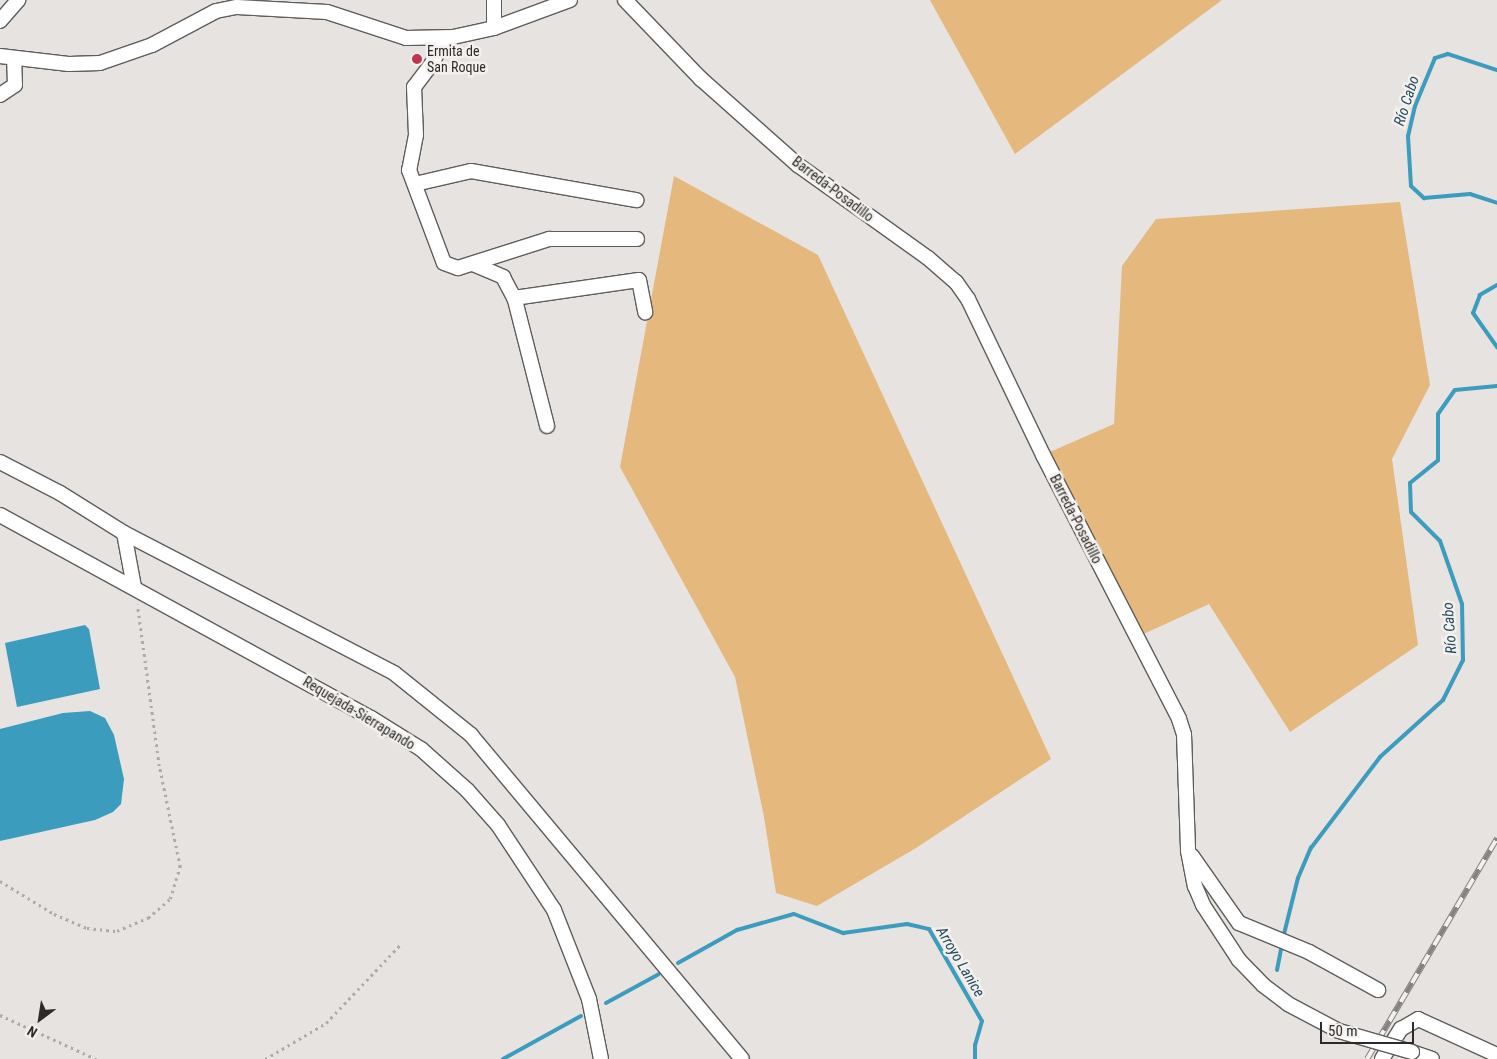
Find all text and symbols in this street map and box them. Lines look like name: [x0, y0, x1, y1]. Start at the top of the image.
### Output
place label: Ermita de San Roque: [427, 43, 486, 75]
marker: Ermita de San Roque: [411, 53, 423, 65]
water label: Río Cabo: [1390, 74, 1424, 128]
street label: Barreda-Posadillo: [789, 153, 877, 225]
street label: Barreda-Posadillo: [1046, 472, 1106, 566]
water label: Río Cabo: [1439, 602, 1461, 654]
street label: Requejada-Sierrapando: [300, 673, 418, 753]
water label: Arroyo Lanice: [932, 924, 988, 1000]
north arrow: [15, 994, 65, 1044]
scale bar: [1322, 1012, 1416, 1044]
text: 50 m: [1328, 1022, 1358, 1040]
text: N: [24, 1023, 40, 1041]

